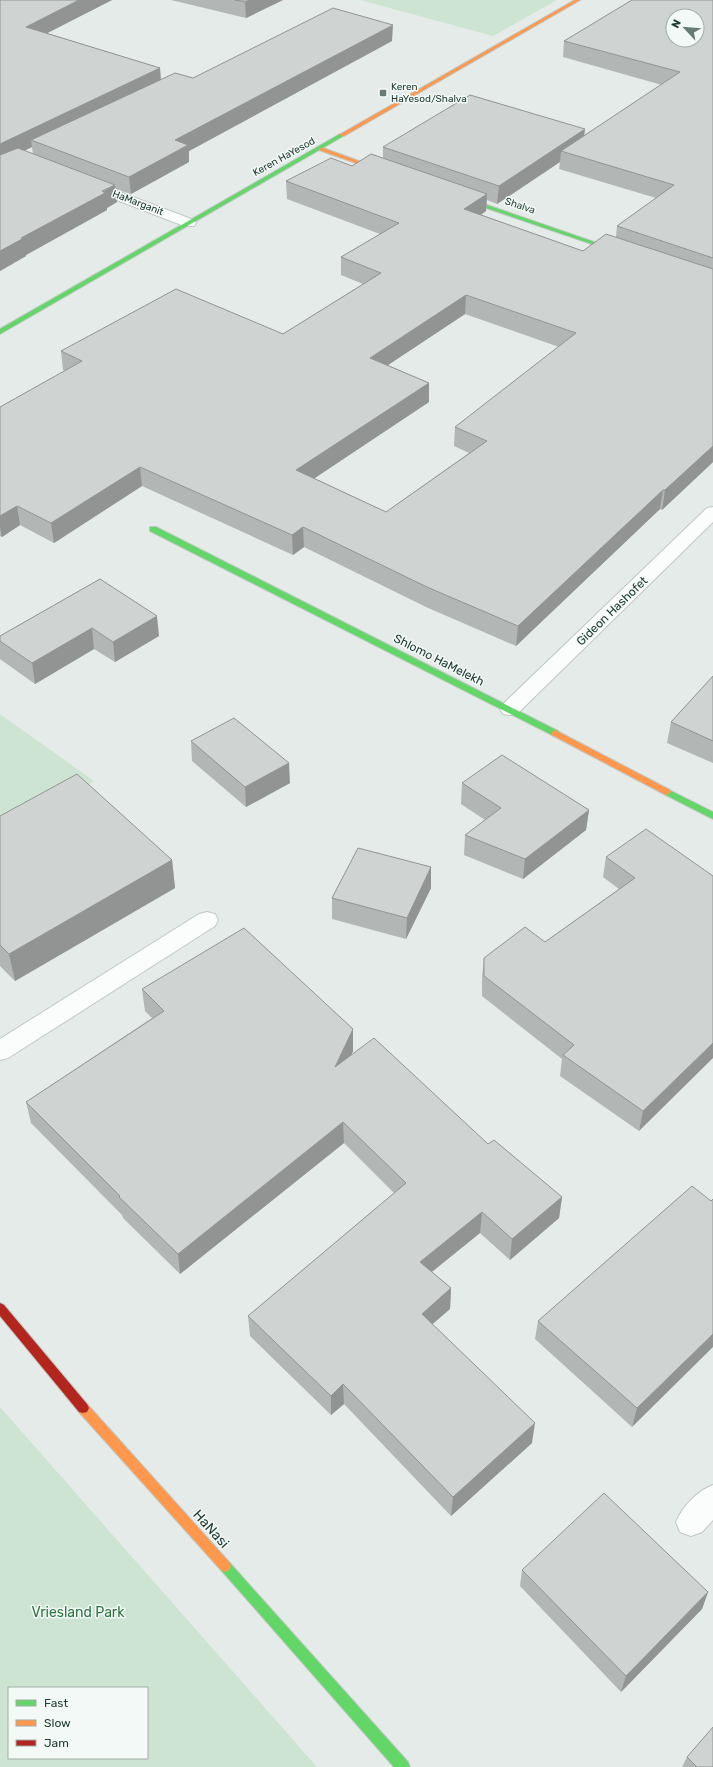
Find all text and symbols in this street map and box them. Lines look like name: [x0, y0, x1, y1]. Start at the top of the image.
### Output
north arrow: [665, 8, 705, 48]
text: N: [669, 17, 684, 30]
place label: Keren HaYesod/Shalva: [391, 81, 467, 105]
marker: Keren HaYesod/Shalva: [378, 88, 388, 98]
street label: Keren HaYesod: [251, 135, 317, 179]
street label: HaMarganit: [111, 188, 165, 218]
street label: Shalva: [503, 195, 537, 217]
street label: Gideon Hashofet: [574, 573, 651, 648]
street label: Shlomo HaMelekh: [391, 631, 487, 689]
street label: HaNasi: [189, 1506, 233, 1552]
park label: Vriesland Park: [32, 1604, 125, 1621]
legend: [8, 1687, 148, 1759]
text: Fast: [44, 1696, 68, 1710]
text: Slow: [44, 1716, 71, 1730]
text: Jam: [44, 1736, 69, 1750]

